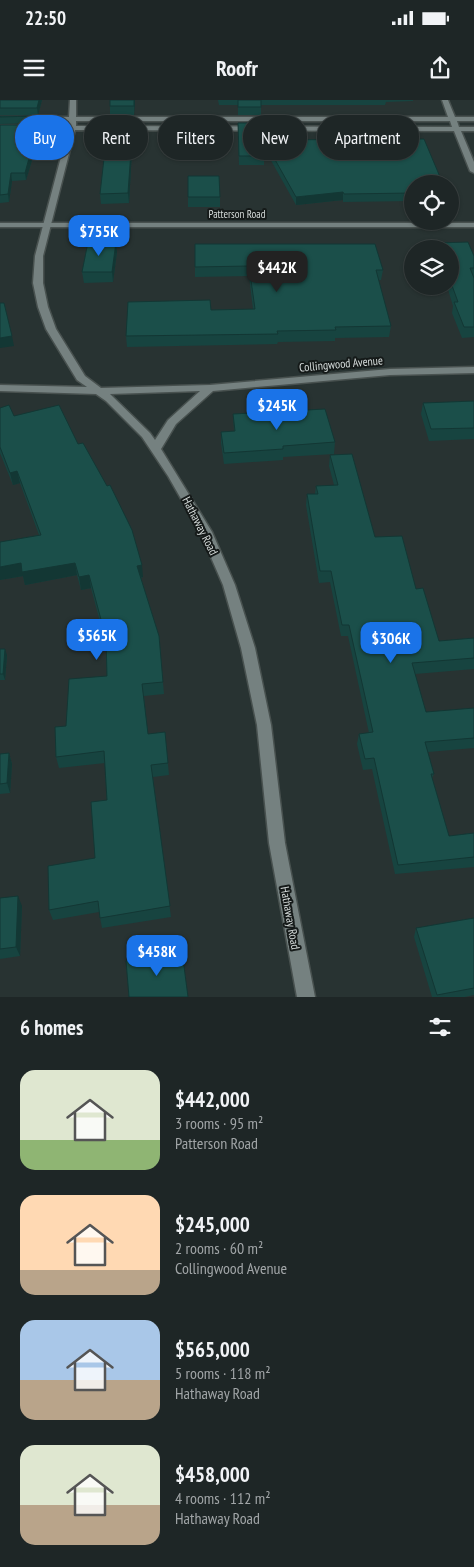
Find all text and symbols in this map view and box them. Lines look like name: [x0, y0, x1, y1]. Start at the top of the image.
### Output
text: 22:50: [25, 6, 66, 30]
icon: menu: [20, 54, 48, 82]
text: Roofr: [216, 54, 258, 82]
icon: share: [426, 54, 454, 82]
chip: Buy: [15, 115, 74, 160]
chip: Rent: [84, 115, 148, 160]
chip: Filters: [158, 115, 233, 160]
chip: New: [243, 115, 307, 160]
chip: Apartment: [317, 115, 419, 160]
map controls: [404, 175, 459, 295]
button: locate: [404, 175, 459, 230]
street label: Patterson Road: [209, 207, 266, 221]
pin: $755K: [64, 214, 134, 257]
text: $755K: [80, 221, 118, 241]
button: layers: [404, 240, 459, 295]
pin: $442K: [242, 250, 312, 293]
text: $442K: [258, 257, 296, 277]
street label: Collingwood Avenue: [298, 352, 384, 375]
pin: $245K: [242, 388, 312, 431]
text: $245K: [258, 395, 296, 415]
street label: Hathaway Road: [179, 494, 222, 558]
pin: $565K: [62, 618, 132, 661]
pin: $306K: [356, 622, 426, 664]
text: $565K: [78, 625, 116, 645]
text: $306K: [372, 628, 410, 648]
street label: Hathaway Road: [278, 885, 303, 951]
pin: $458K: [122, 934, 192, 977]
text: $458K: [138, 941, 176, 961]
icon: filters: [426, 1013, 454, 1041]
text: 6 homes: [20, 1014, 83, 1041]
text: $442,000: [175, 1086, 250, 1113]
icon: home: [60, 1090, 120, 1150]
text: 3 rooms · 95 m²: [175, 1113, 263, 1133]
text: Patterson Road: [175, 1133, 258, 1153]
text: $245,000: [175, 1211, 250, 1238]
icon: home: [60, 1215, 120, 1275]
text: 2 rooms · 60 m²: [175, 1238, 263, 1258]
text: Collingwood Avenue: [175, 1258, 287, 1278]
text: $565,000: [175, 1336, 250, 1363]
icon: home: [60, 1340, 120, 1400]
text: 5 rooms · 118 m²: [175, 1363, 271, 1383]
text: Hathaway Road: [175, 1383, 260, 1403]
text: $458,000: [175, 1461, 250, 1488]
icon: home: [60, 1465, 120, 1525]
text: 4 rooms · 112 m²: [175, 1488, 271, 1508]
text: Hathaway Road: [175, 1508, 260, 1528]

